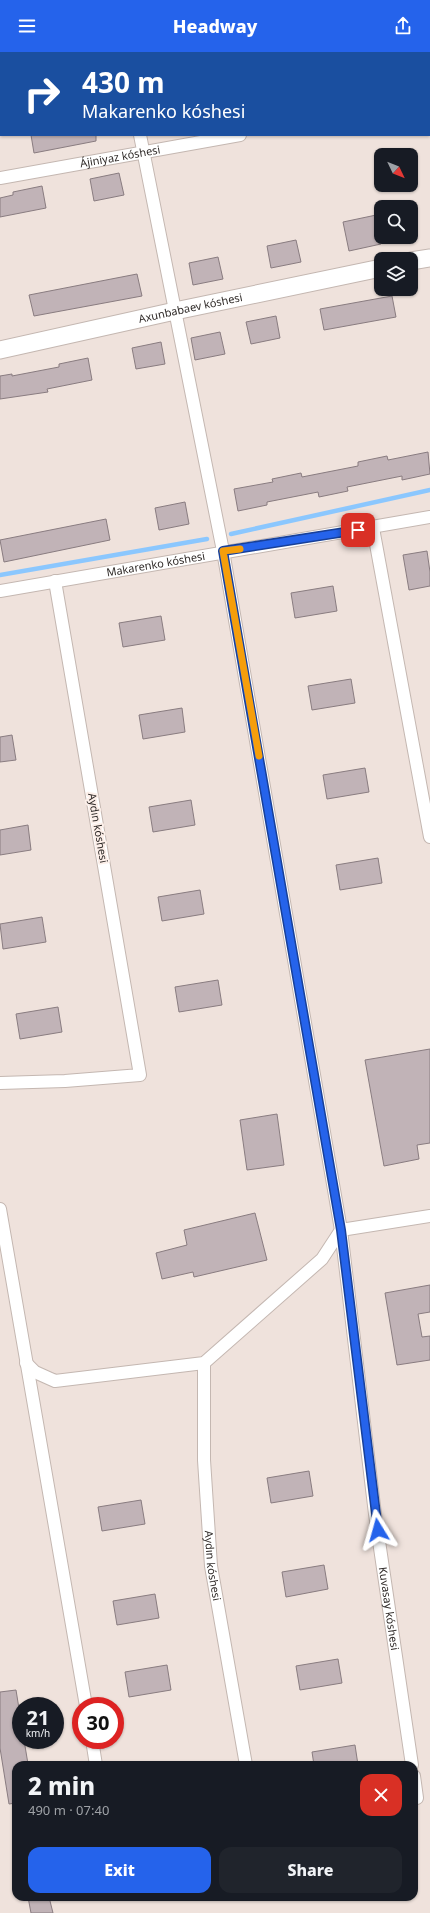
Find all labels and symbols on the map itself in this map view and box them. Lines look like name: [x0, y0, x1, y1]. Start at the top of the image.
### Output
street label: Ájiniyaz kóshesi: [79, 141, 161, 171]
north arrow: [374, 148, 418, 192]
street label: Axunbabaev kóshesi: [137, 289, 244, 326]
pin: [341, 513, 375, 547]
street label: Makarenko kóshesi: [105, 548, 206, 580]
street label: Aydın kóshesi: [85, 792, 112, 864]
position arrow: [357, 1509, 399, 1551]
street label: Aydın kóshesi: [202, 1530, 225, 1602]
street label: Kuvasay kóshesi: [376, 1566, 403, 1651]
speed limit sign: 30: [72, 1697, 124, 1749]

